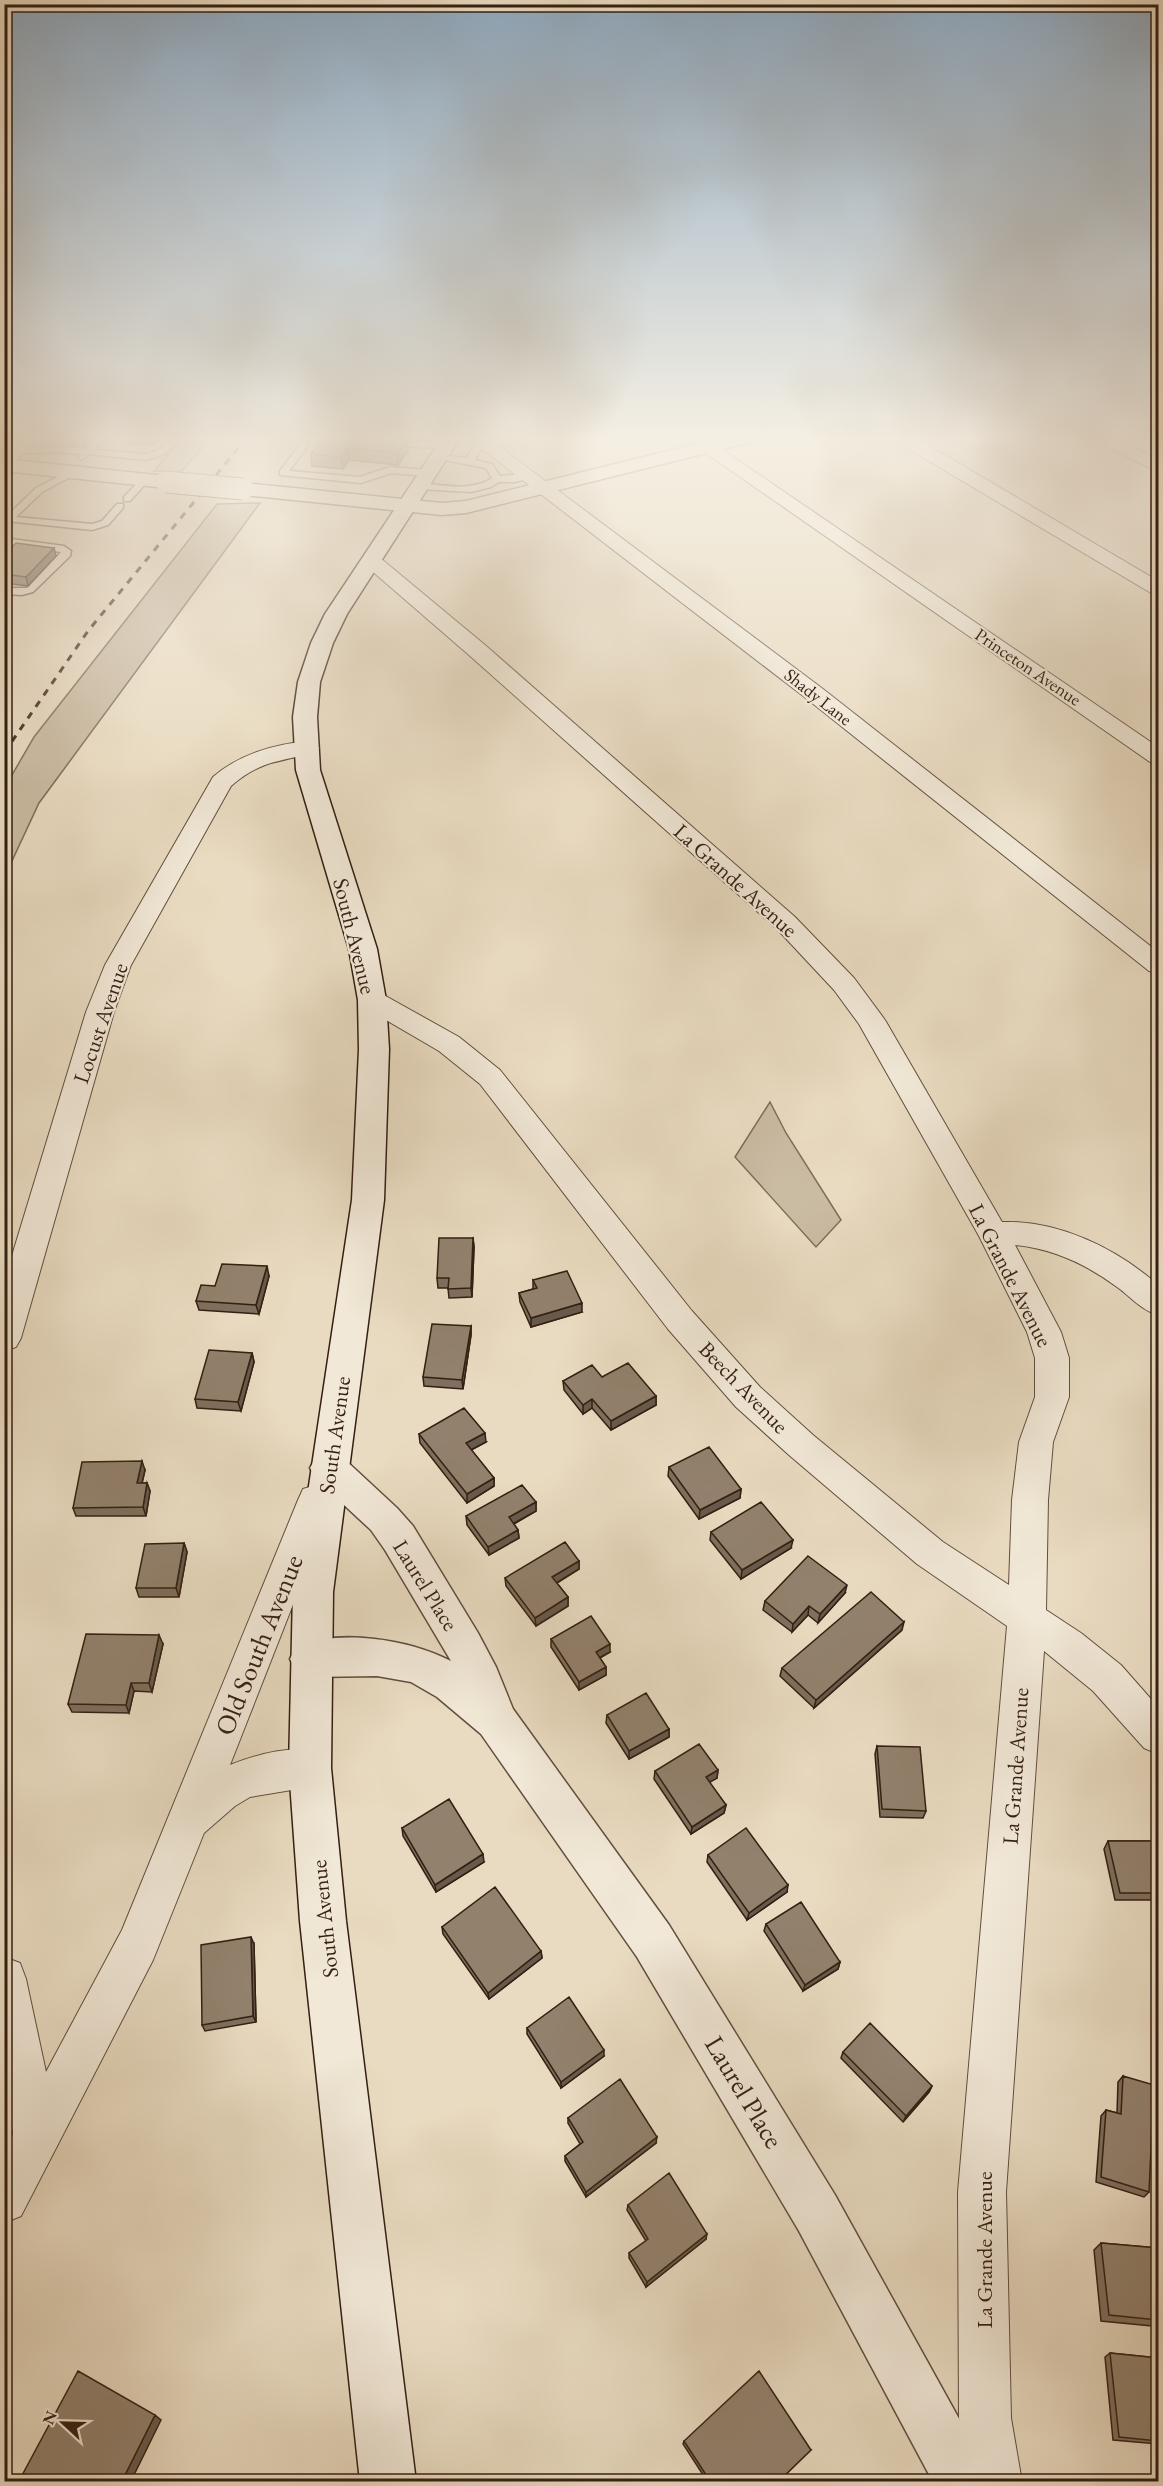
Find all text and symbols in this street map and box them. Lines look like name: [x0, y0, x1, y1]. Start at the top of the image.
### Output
street label: Princeton Avenue: [971, 623, 1086, 711]
street label: Shady Lane: [780, 663, 857, 730]
street label: La Grande Avenue: [668, 817, 804, 944]
street label: South Avenue: [326, 875, 383, 998]
street label: Locust Avenue: [66, 959, 135, 1087]
street label: La Grande Avenue: [962, 1199, 1059, 1352]
street label: Beech Avenue: [692, 1335, 795, 1440]
street label: South Avenue: [312, 1374, 357, 1496]
street label: Laurel Place: [386, 1534, 465, 1637]
street label: Old South Avenue: [206, 1549, 311, 1740]
street label: La Grande Avenue: [996, 1686, 1035, 1845]
street label: South Avenue: [304, 1858, 345, 1979]
street label: Laurel Place: [697, 2029, 792, 2154]
street label: La Grande Avenue: [970, 2171, 999, 2329]
north arrow: [33, 2393, 93, 2453]
text: N: [37, 2408, 62, 2428]

